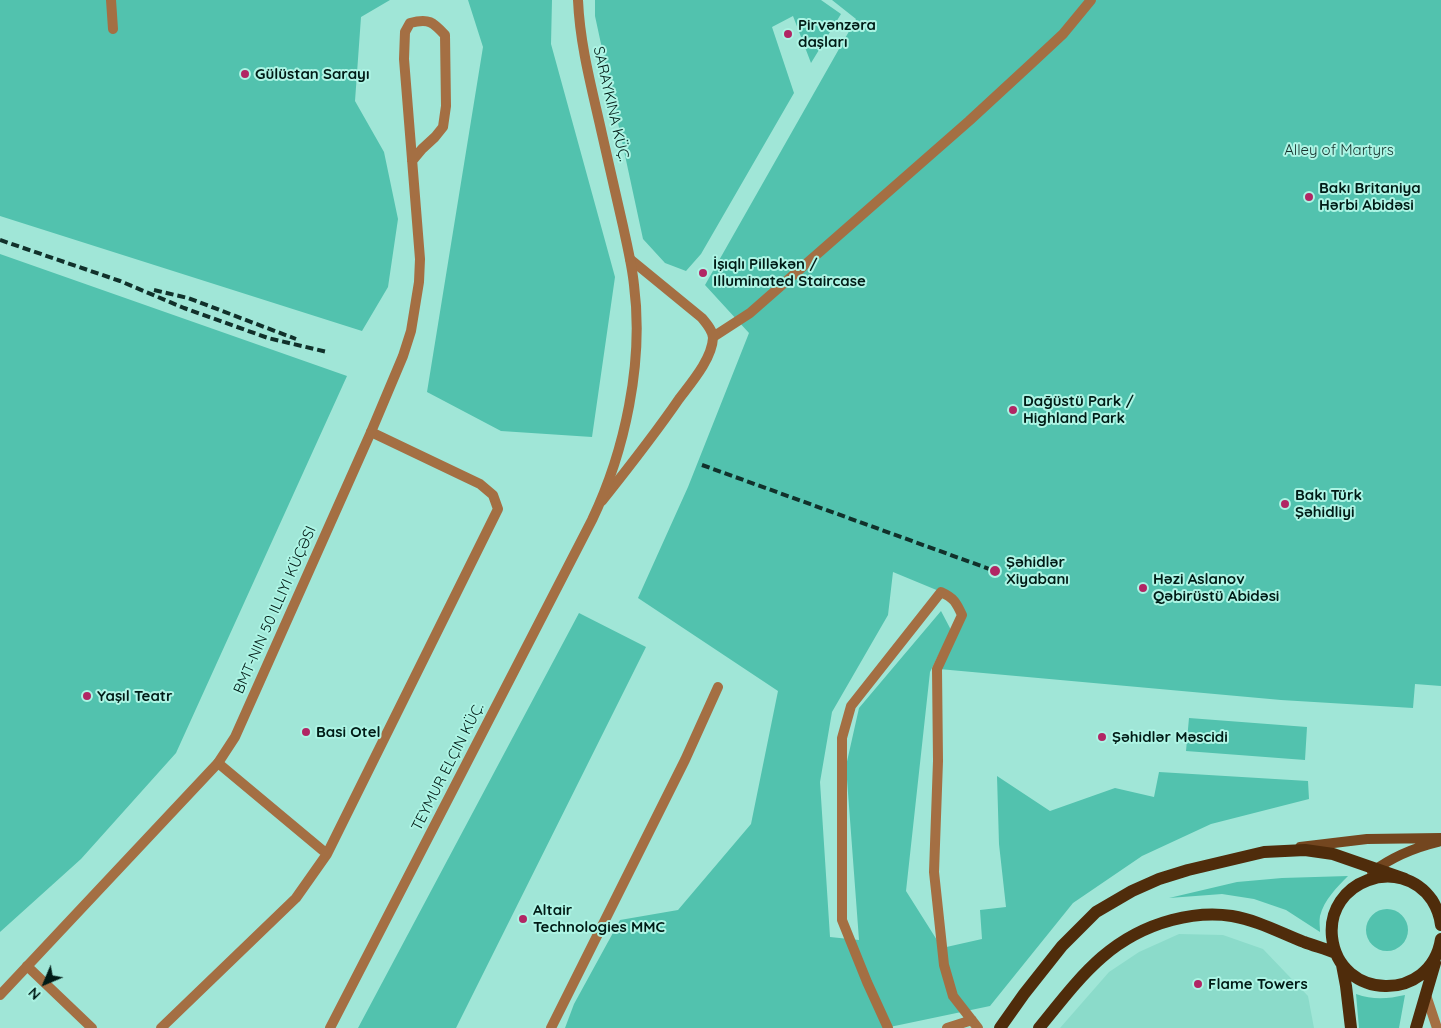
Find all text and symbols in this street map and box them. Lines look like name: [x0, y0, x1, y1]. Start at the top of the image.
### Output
place label: Pirvənzəra daşları: [798, 16, 876, 51]
marker: Pirvənzəra daşları: [782, 28, 794, 40]
street label: SARAYKINA KÜÇ.: [589, 45, 633, 163]
place label: Gülüstan Sarayı: [255, 65, 369, 83]
marker: Gülüstan Sarayı: [239, 68, 251, 80]
park label: Alley of Martyrs: [1284, 141, 1394, 159]
place label: Bakı Britaniya Hərbi Abidəsi: [1319, 179, 1421, 214]
marker: Bakı Britaniya Hərbi Abidəsi: [1303, 191, 1315, 203]
place label: İşıqlı Pilləkən / Illuminated Staircase: [713, 255, 866, 290]
marker: İşıqlı Pilləkən / Illuminated Staircase: [697, 267, 709, 279]
place label: Dağüstü Park / Highland Park: [1023, 392, 1134, 427]
marker: Dağüstü Park / Highland Park: [1007, 404, 1019, 416]
place label: Bakı Türk Şəhidliyi: [1295, 486, 1362, 521]
marker: Bakı Türk Şəhidliyi: [1279, 498, 1291, 510]
street label: BMT-NIN 50 ILLIYI KÜÇƏSI: [230, 523, 320, 697]
place label: Şəhidlər Xiyabanı: [1006, 553, 1069, 588]
marker: Şəhidlər Xiyabanı: [988, 564, 1002, 578]
place label: Həzi Aslanov Qəbirüstü Abidəsi: [1153, 570, 1279, 605]
marker: Həzi Aslanov Qəbirüstü Abidəsi: [1137, 582, 1149, 594]
place label: Yaşıl Teatr: [97, 687, 172, 705]
marker: Yaşıl Teatr: [81, 690, 93, 702]
street label: TEYMUR ELÇIN KÜÇ.: [408, 700, 488, 834]
place label: Basi Otel: [316, 723, 381, 741]
marker: Basi Otel: [300, 726, 312, 738]
place label: Şəhidlər Məscidi: [1112, 728, 1228, 746]
marker: Şəhidlər Məscidi: [1096, 731, 1108, 743]
place label: Altair Technologies MMC: [533, 901, 665, 936]
marker: Altair Technologies MMC: [517, 913, 529, 925]
north arrow: [20, 958, 70, 1008]
place label: Flame Towers: [1208, 975, 1308, 993]
marker: Flame Towers: [1192, 978, 1204, 990]
text: N: [24, 984, 44, 1004]

